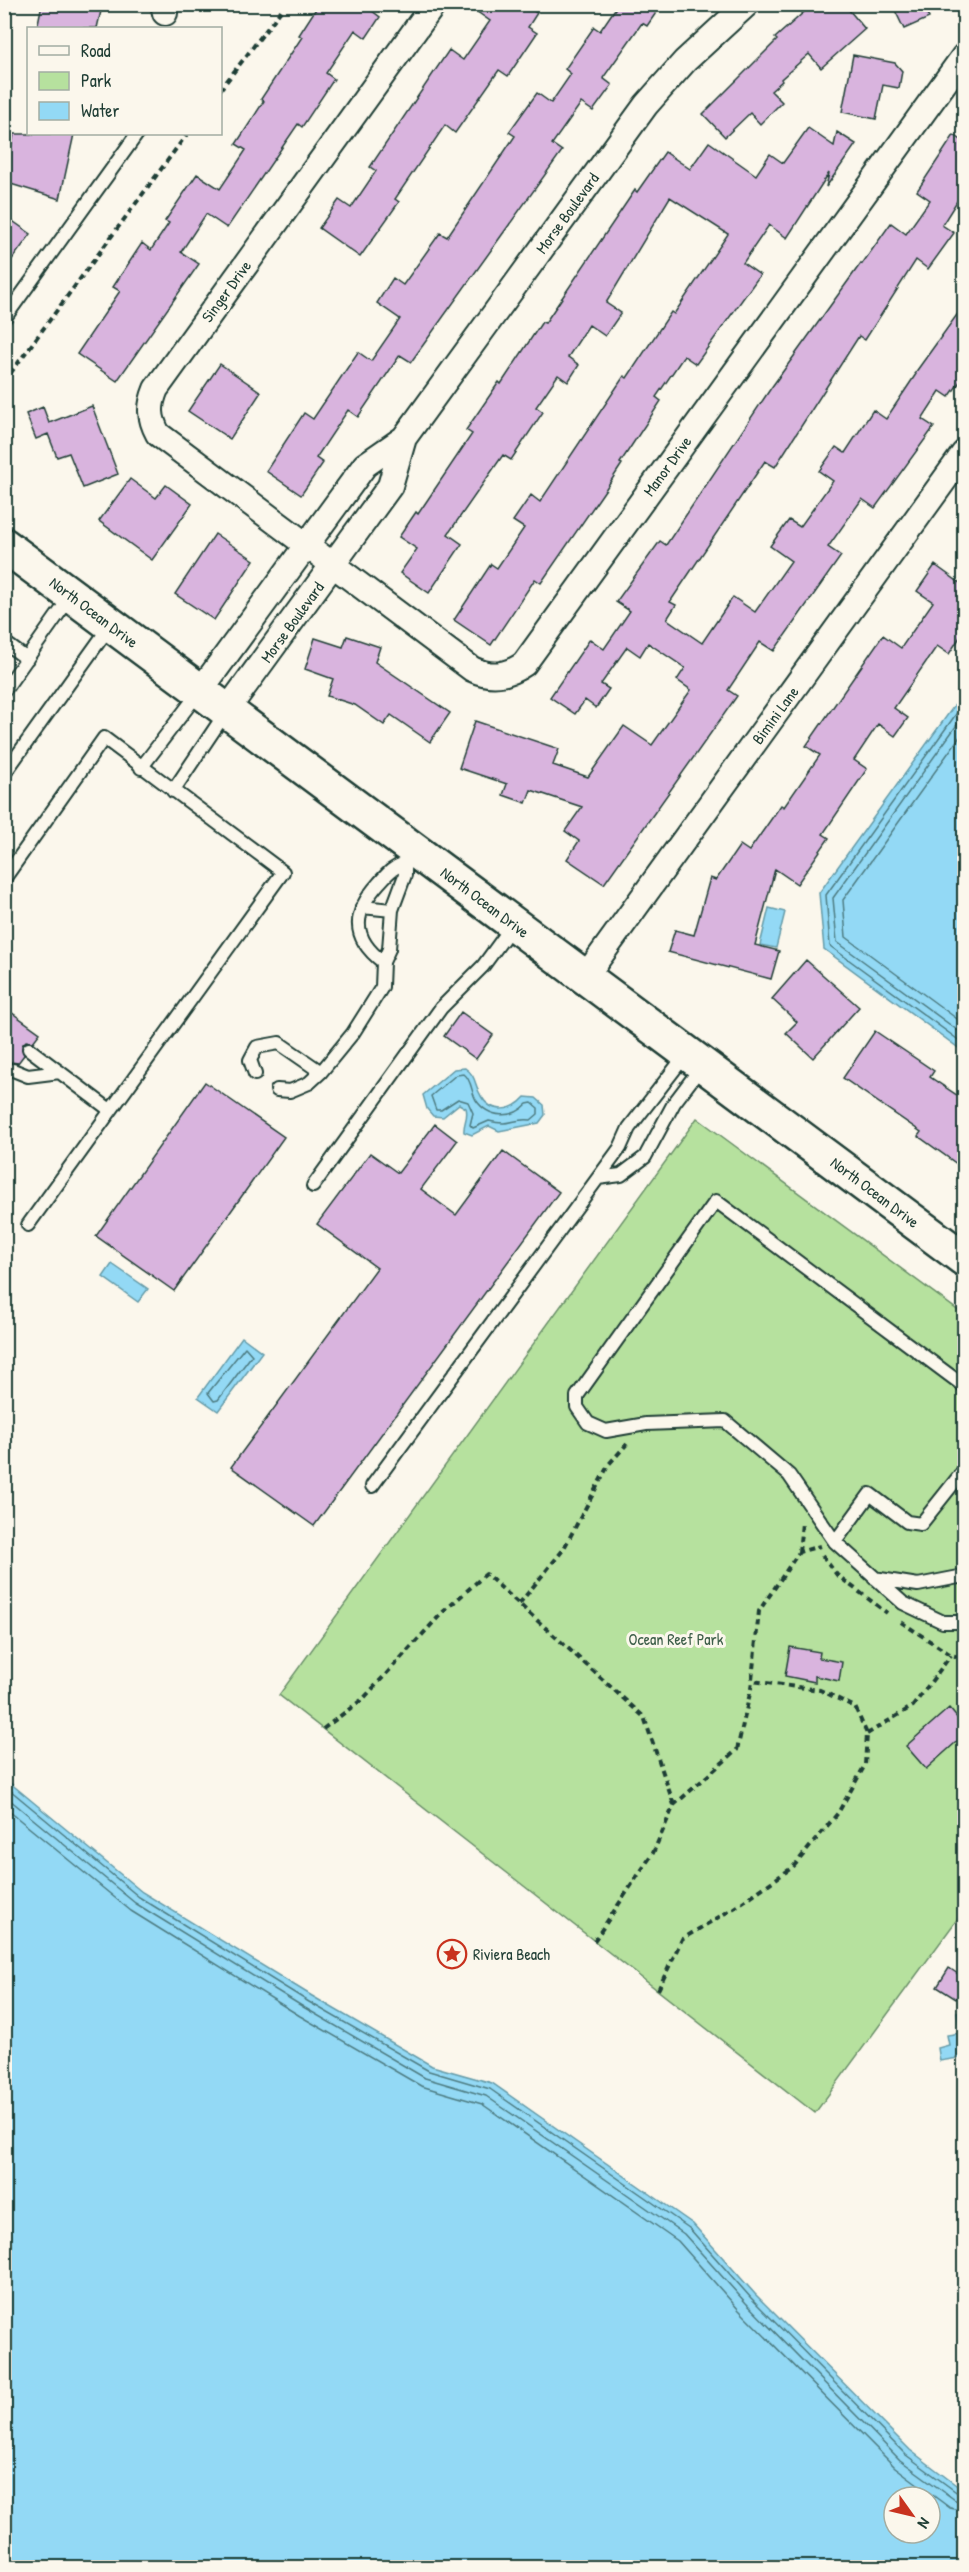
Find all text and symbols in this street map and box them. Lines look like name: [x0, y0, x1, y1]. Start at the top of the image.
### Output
legend: [27, 27, 222, 135]
text: Road: [81, 38, 111, 63]
text: Park: [81, 68, 112, 93]
text: Water: [81, 98, 119, 123]
street label: Morse Boulevard: [530, 168, 604, 258]
street label: Singer Drive: [196, 255, 256, 326]
street label: Manor Drive: [638, 431, 697, 501]
street label: North Ocean Drive: [45, 571, 143, 653]
street label: Morse Boulevard: [255, 577, 329, 667]
street label: Bimini Lane: [747, 681, 804, 748]
street label: North Ocean Drive: [436, 861, 534, 943]
street label: North Ocean Drive: [826, 1151, 924, 1233]
park label: Ocean Reef Park: [629, 1628, 724, 1650]
place icon: Riviera Beach: [436, 1938, 468, 1970]
place label: Riviera Beach: [473, 1943, 550, 1965]
north arrow: [882, 2485, 942, 2545]
text: N: [913, 2514, 936, 2533]

